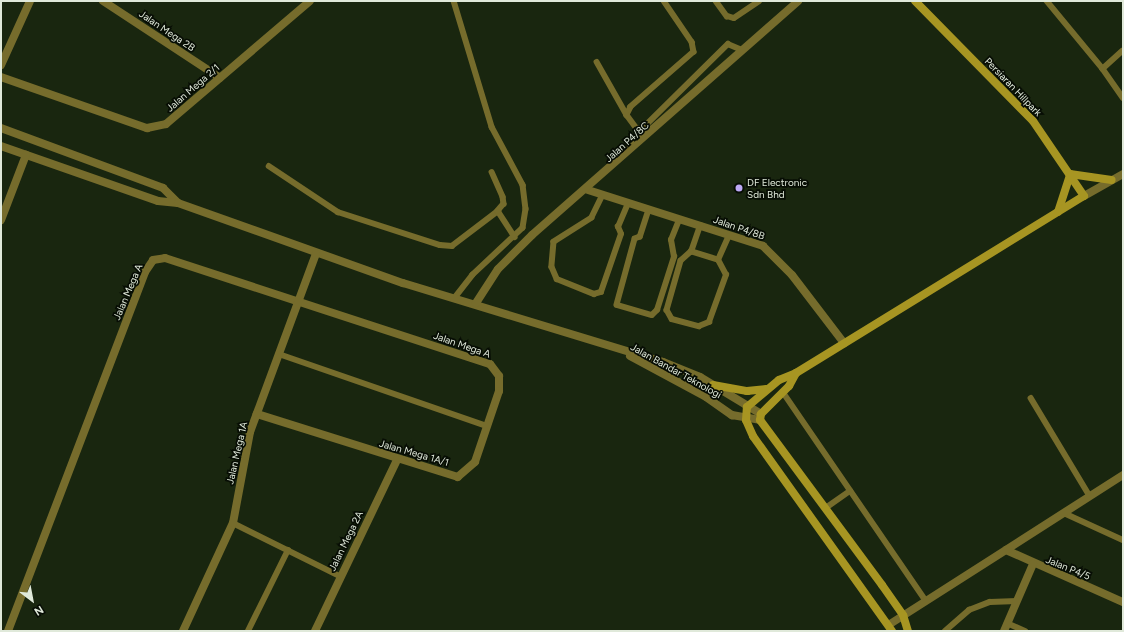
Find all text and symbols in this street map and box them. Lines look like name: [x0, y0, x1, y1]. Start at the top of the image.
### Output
street label: Jalan Mega 2B: [137, 8, 197, 54]
street label: Persiaran Hillpark: [982, 55, 1044, 119]
street label: Jalan Mega 2/1: [164, 62, 222, 114]
street label: Jalan P4/8C: [603, 119, 651, 165]
place label: DF Electronic Sdn Bhd: [747, 176, 807, 200]
marker: DF Electronic Sdn Bhd: [734, 183, 744, 193]
street label: Jalan P4/8B: [712, 214, 766, 242]
street label: Jalan Mega A: [111, 262, 145, 322]
street label: Jalan Mega A: [432, 330, 492, 360]
street label: Jalan Bandar Teknologi: [628, 341, 724, 401]
street label: Jalan Mega 1A: [224, 421, 250, 485]
street label: Jalan Mega 1A/1: [378, 437, 450, 469]
street label: Jalan Mega 2A: [326, 509, 366, 573]
street label: Jalan P4/5: [1044, 554, 1092, 582]
north arrow: [12, 580, 52, 620]
text: N: [32, 603, 46, 618]

